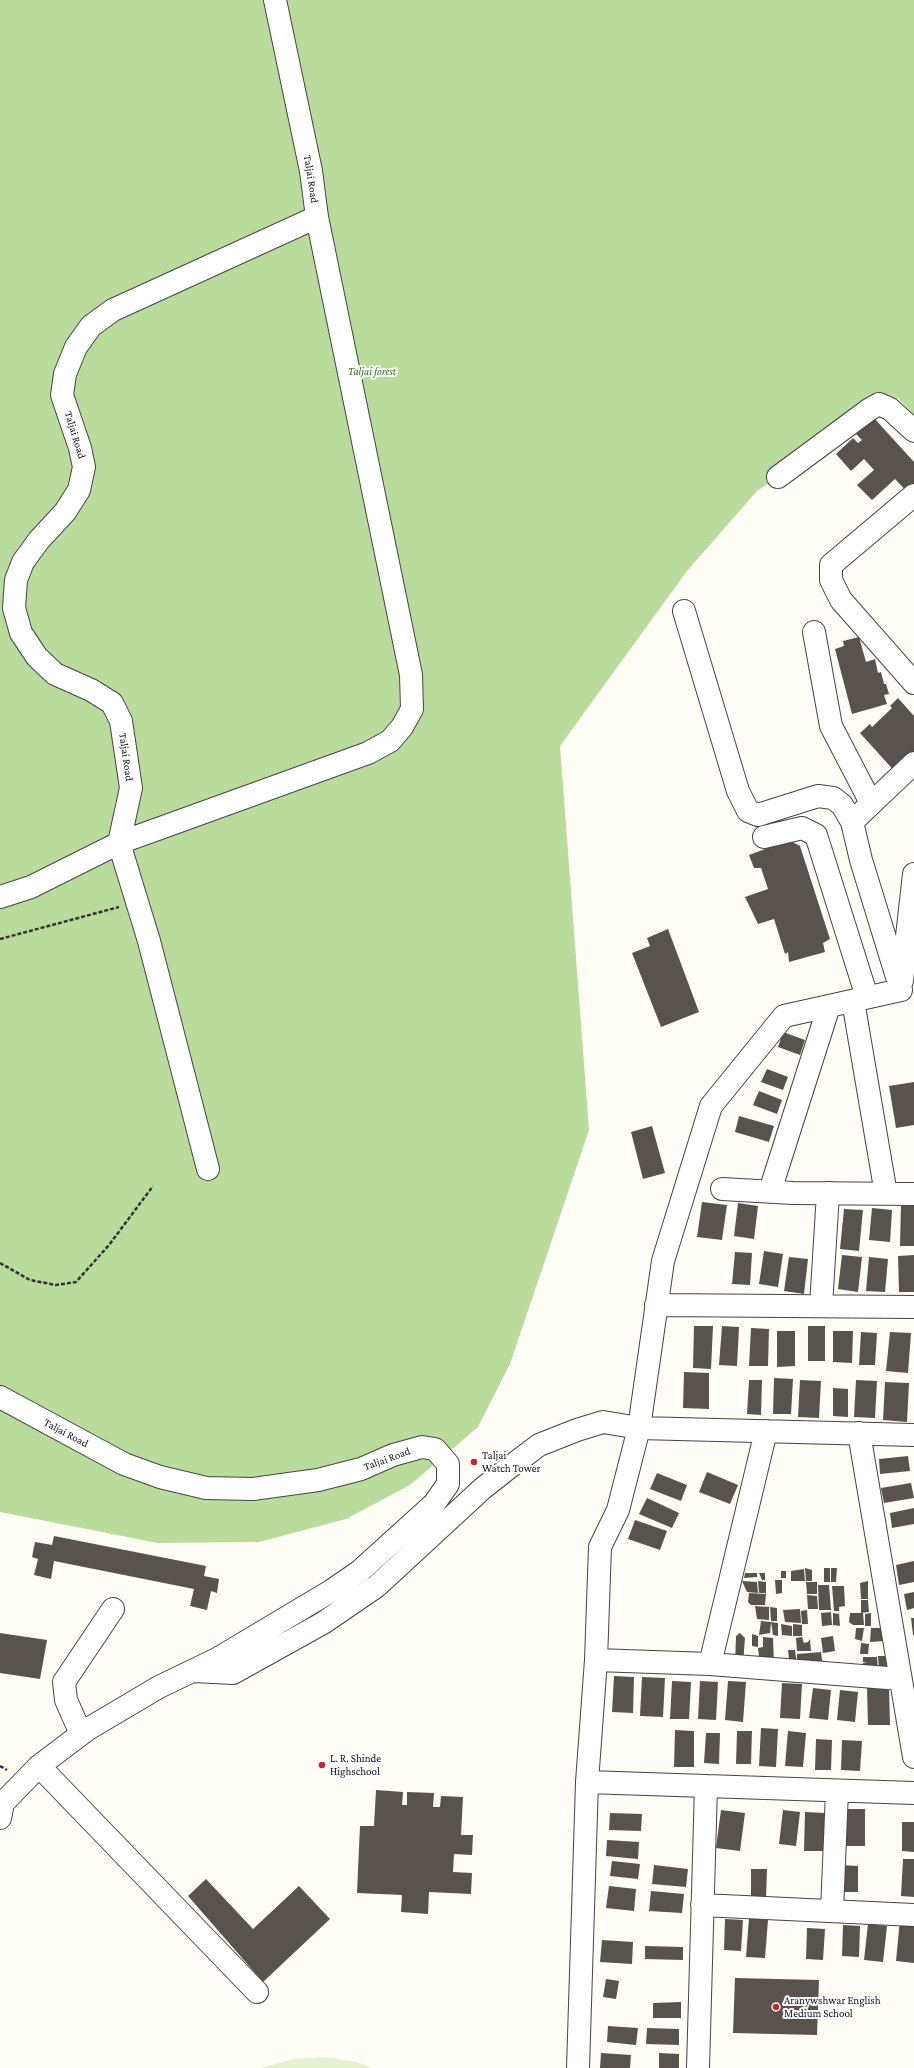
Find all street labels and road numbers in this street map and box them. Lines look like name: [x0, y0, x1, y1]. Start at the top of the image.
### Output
street label: Taljai Road: [301, 154, 321, 204]
street label: Taljai Road: [62, 410, 88, 460]
street label: Taljai Road: [116, 732, 136, 782]
street label: Taljai Road: [41, 1416, 91, 1450]
street label: Taljai Road: [362, 1444, 412, 1474]

